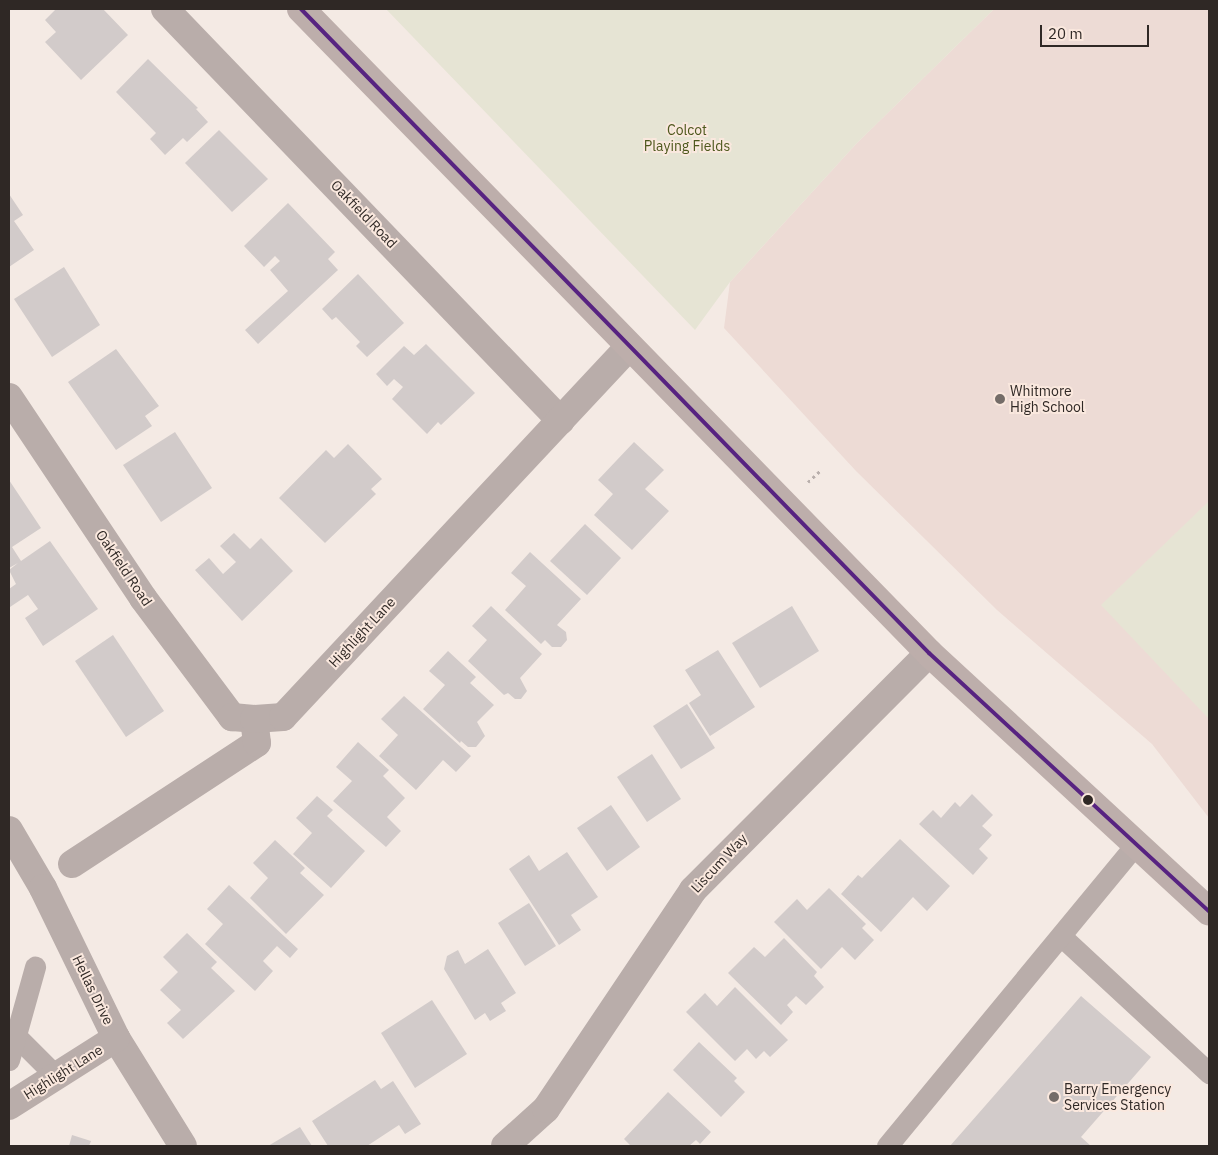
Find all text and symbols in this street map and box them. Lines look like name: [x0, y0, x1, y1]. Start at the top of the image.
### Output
scale bar: [1043, 15, 1152, 47]
text: 20 m: [1048, 24, 1083, 43]
park label: Colcot Playing Fields: [644, 122, 730, 154]
street label: Oakfield Road: [327, 177, 401, 251]
place label: Whitmore High School: [1010, 383, 1085, 416]
marker: Whitmore High School: [994, 393, 1006, 405]
street label: Oakfield Road: [92, 527, 156, 609]
street label: Highlight Lane: [325, 593, 399, 671]
unlabelled marker: [1083, 795, 1093, 805]
street label: Liscum Way: [687, 830, 751, 896]
street label: Hellas Drive: [69, 953, 117, 1027]
street label: Highlight Lane: [21, 1041, 105, 1103]
place label: Barry Emergency Services Station: [1064, 1081, 1171, 1114]
marker: Barry Emergency Services Station: [1048, 1091, 1060, 1103]

